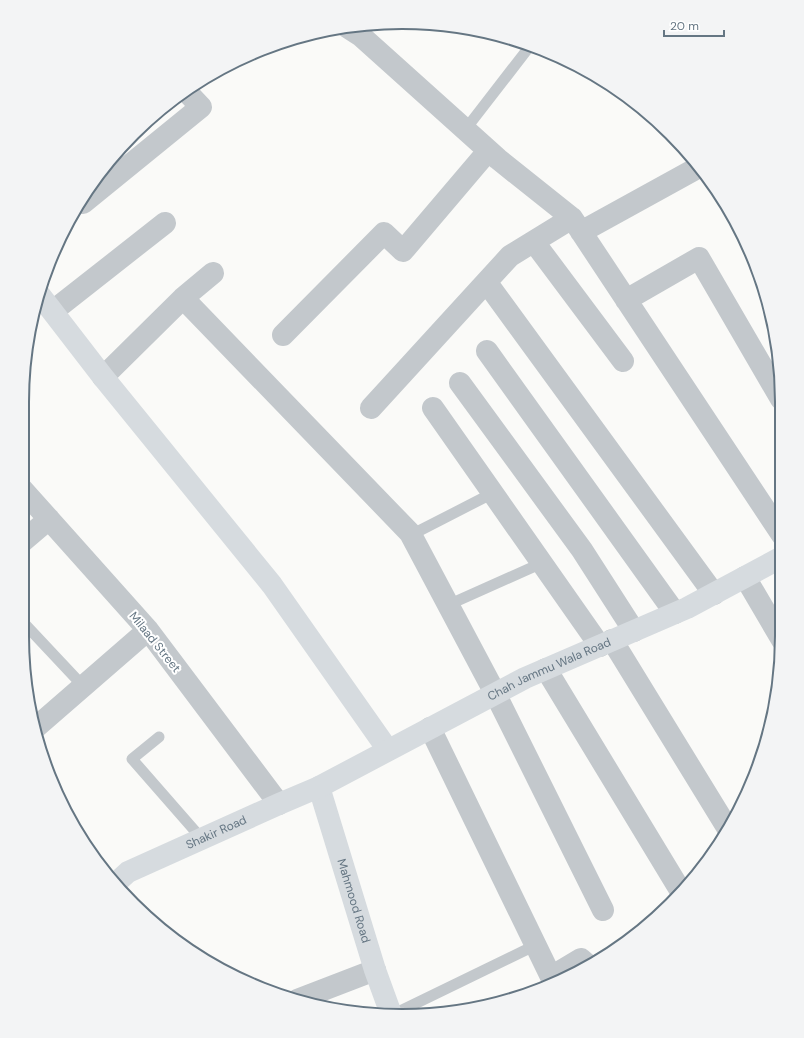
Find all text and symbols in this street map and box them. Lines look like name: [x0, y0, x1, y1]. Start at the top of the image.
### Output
scale bar: [664, 12, 724, 38]
text: 20 m: [670, 18, 699, 34]
street label: Milaad Street: [126, 608, 185, 676]
street label: Chah Jammu Wala Road: [485, 634, 613, 704]
street label: Shakir Road: [183, 812, 249, 853]
street label: Mahmood Road: [333, 857, 374, 945]

